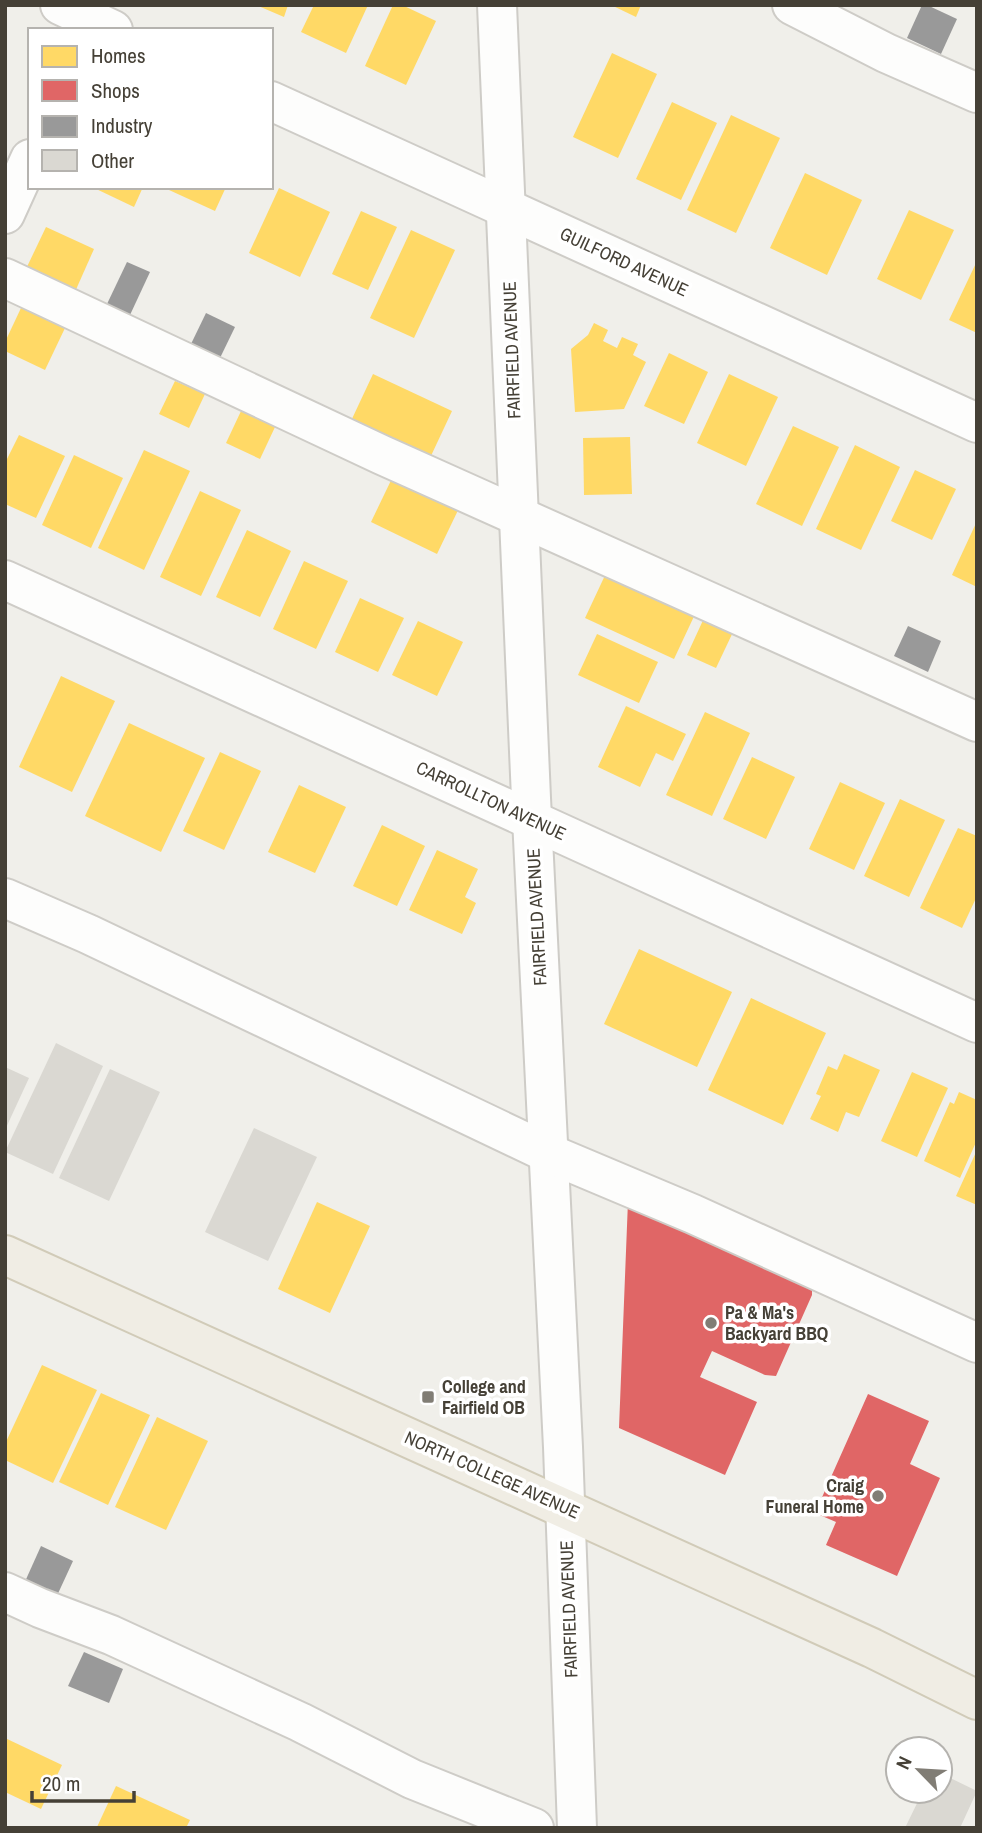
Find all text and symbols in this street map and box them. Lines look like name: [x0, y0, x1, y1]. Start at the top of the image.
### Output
legend: [28, 28, 273, 189]
text: Homes: [91, 41, 146, 70]
text: Shops: [91, 76, 140, 105]
text: Industry: [91, 111, 153, 140]
text: Other: [91, 146, 134, 175]
street label: GUILFORD AVENUE: [556, 221, 693, 302]
street label: FAIRFIELD AVENUE: [497, 281, 526, 419]
street label: CARROLLTON AVENUE: [412, 755, 570, 846]
street label: FAIRFIELD AVENUE: [520, 848, 553, 986]
place label: Pa & Ma's Backyard BBQ: [725, 1300, 828, 1346]
marker: Pa & Ma's Backyard BBQ: [703, 1315, 719, 1331]
place label: College and Fairfield OB: [442, 1374, 526, 1420]
marker: College and Fairfield OB: [420, 1389, 436, 1405]
street label: NORTH COLLEGE AVENUE: [401, 1425, 584, 1524]
place label: Craig Funeral Home: [766, 1473, 864, 1519]
marker: Craig Funeral Home: [870, 1488, 886, 1504]
street label: FAIRFIELD AVENUE: [554, 1540, 583, 1678]
north arrow: [884, 1735, 954, 1805]
text: N: [889, 1752, 918, 1773]
scale bar: [32, 1759, 133, 1803]
text: 20 m: [42, 1769, 80, 1798]

